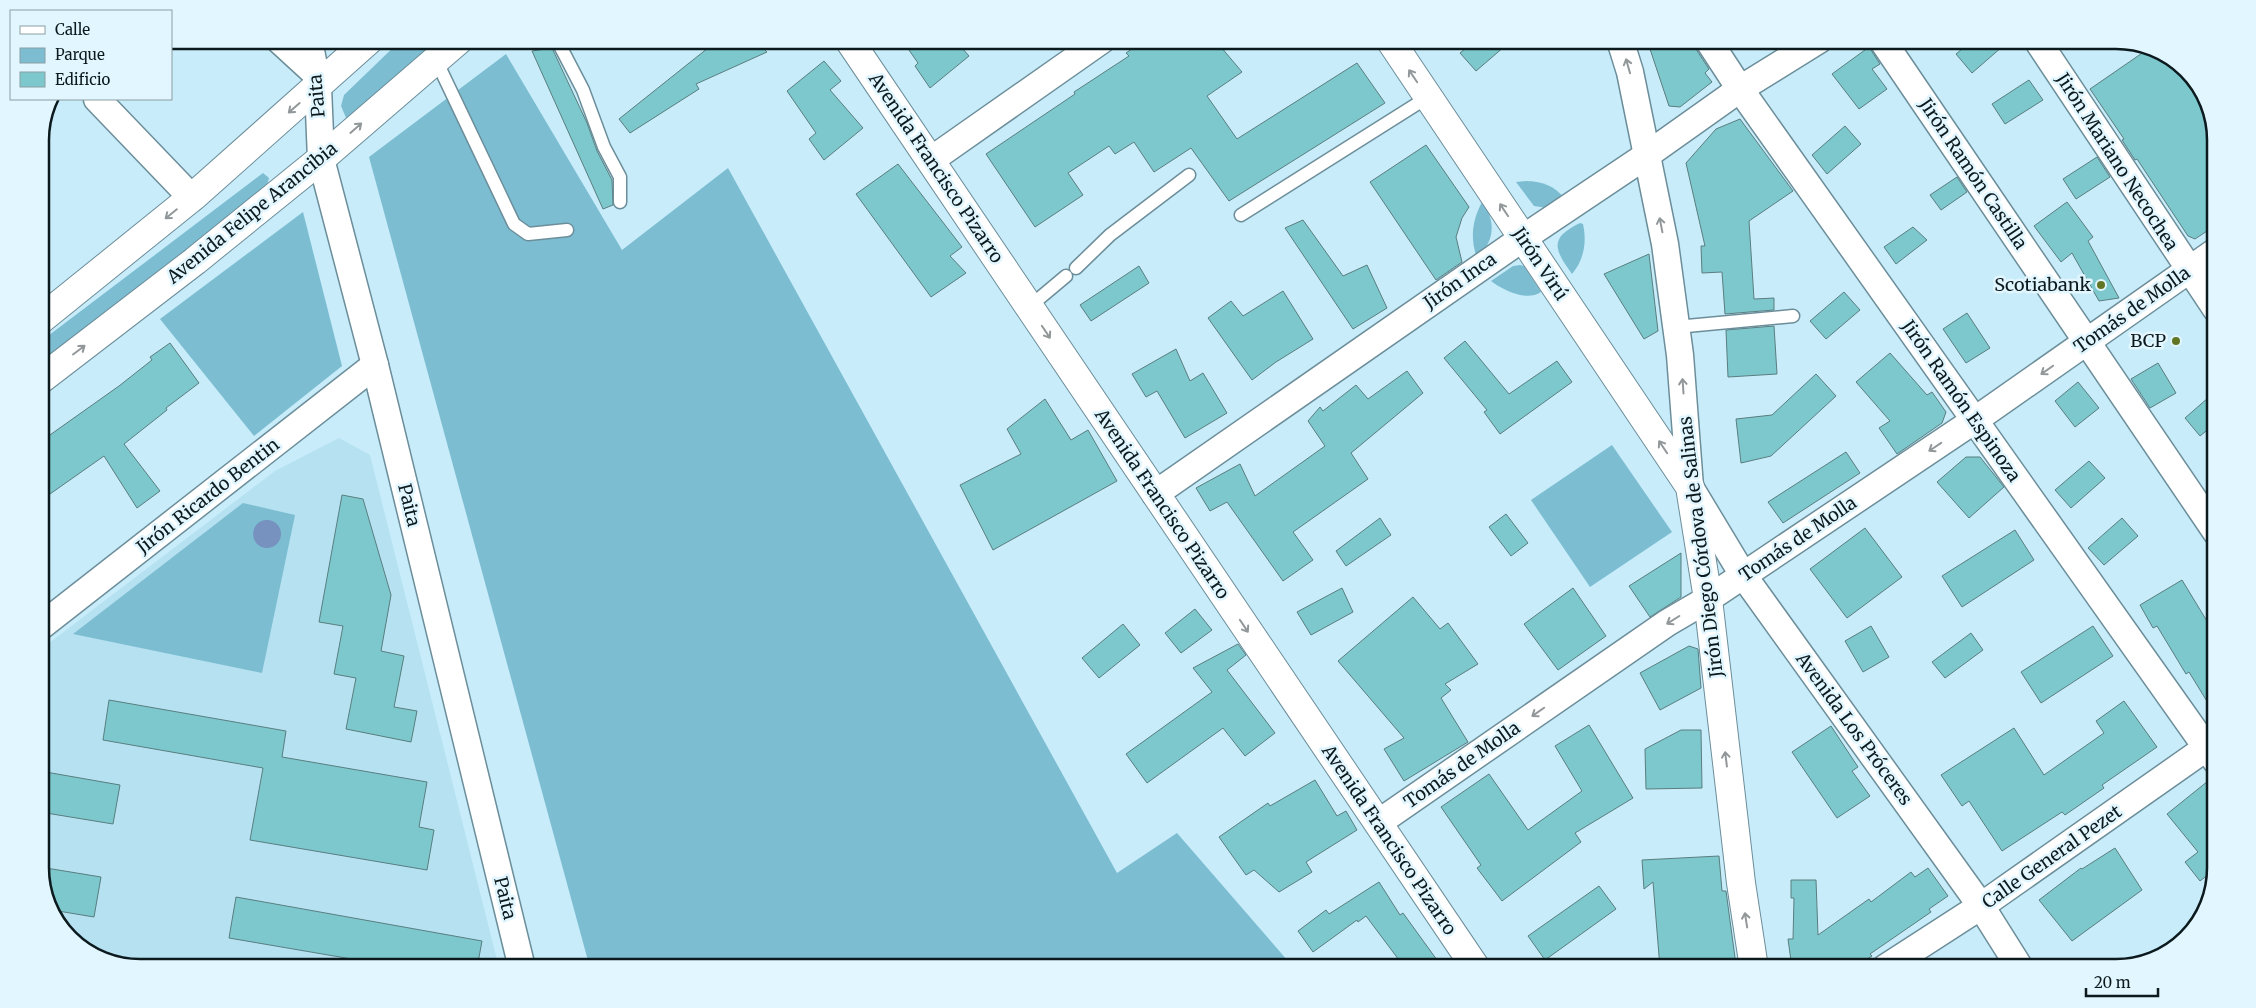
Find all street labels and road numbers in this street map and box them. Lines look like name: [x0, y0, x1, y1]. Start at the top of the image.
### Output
street label: Avenida Francisco Pizarro: [864, 67, 1009, 267]
street label: Jirón Mariano Necochea: [2051, 68, 2184, 255]
street label: Paita: [303, 73, 330, 119]
street label: Jirón Ramón Castilla: [1914, 93, 2033, 254]
street label: Avenida Felipe Arancibia: [161, 137, 342, 289]
street label: Jirón Virú: [1507, 222, 1573, 305]
street label: Jirón Inca: [1418, 247, 1501, 315]
street label: Tomás de Molla: [2069, 261, 2195, 358]
street label: Jirón Ramón Espinoza: [1896, 314, 2026, 486]
street label: Avenida Francisco Pizarro: [1090, 403, 1235, 603]
street label: Jirón Diego Córdova de Salinas: [1673, 415, 1728, 680]
street label: Jirón Ricardo Bentin: [131, 433, 284, 559]
street label: Paita: [393, 481, 426, 529]
street label: Tomás de Molla: [1735, 491, 1861, 586]
street label: Avenida Los Próceres: [1791, 647, 1918, 810]
street label: Tomás de Molla: [1399, 716, 1525, 813]
street label: Avenida Francisco Pizarro: [1317, 739, 1462, 939]
street label: Calle General Pezet: [1978, 800, 2126, 913]
street label: Paita: [489, 874, 522, 922]

